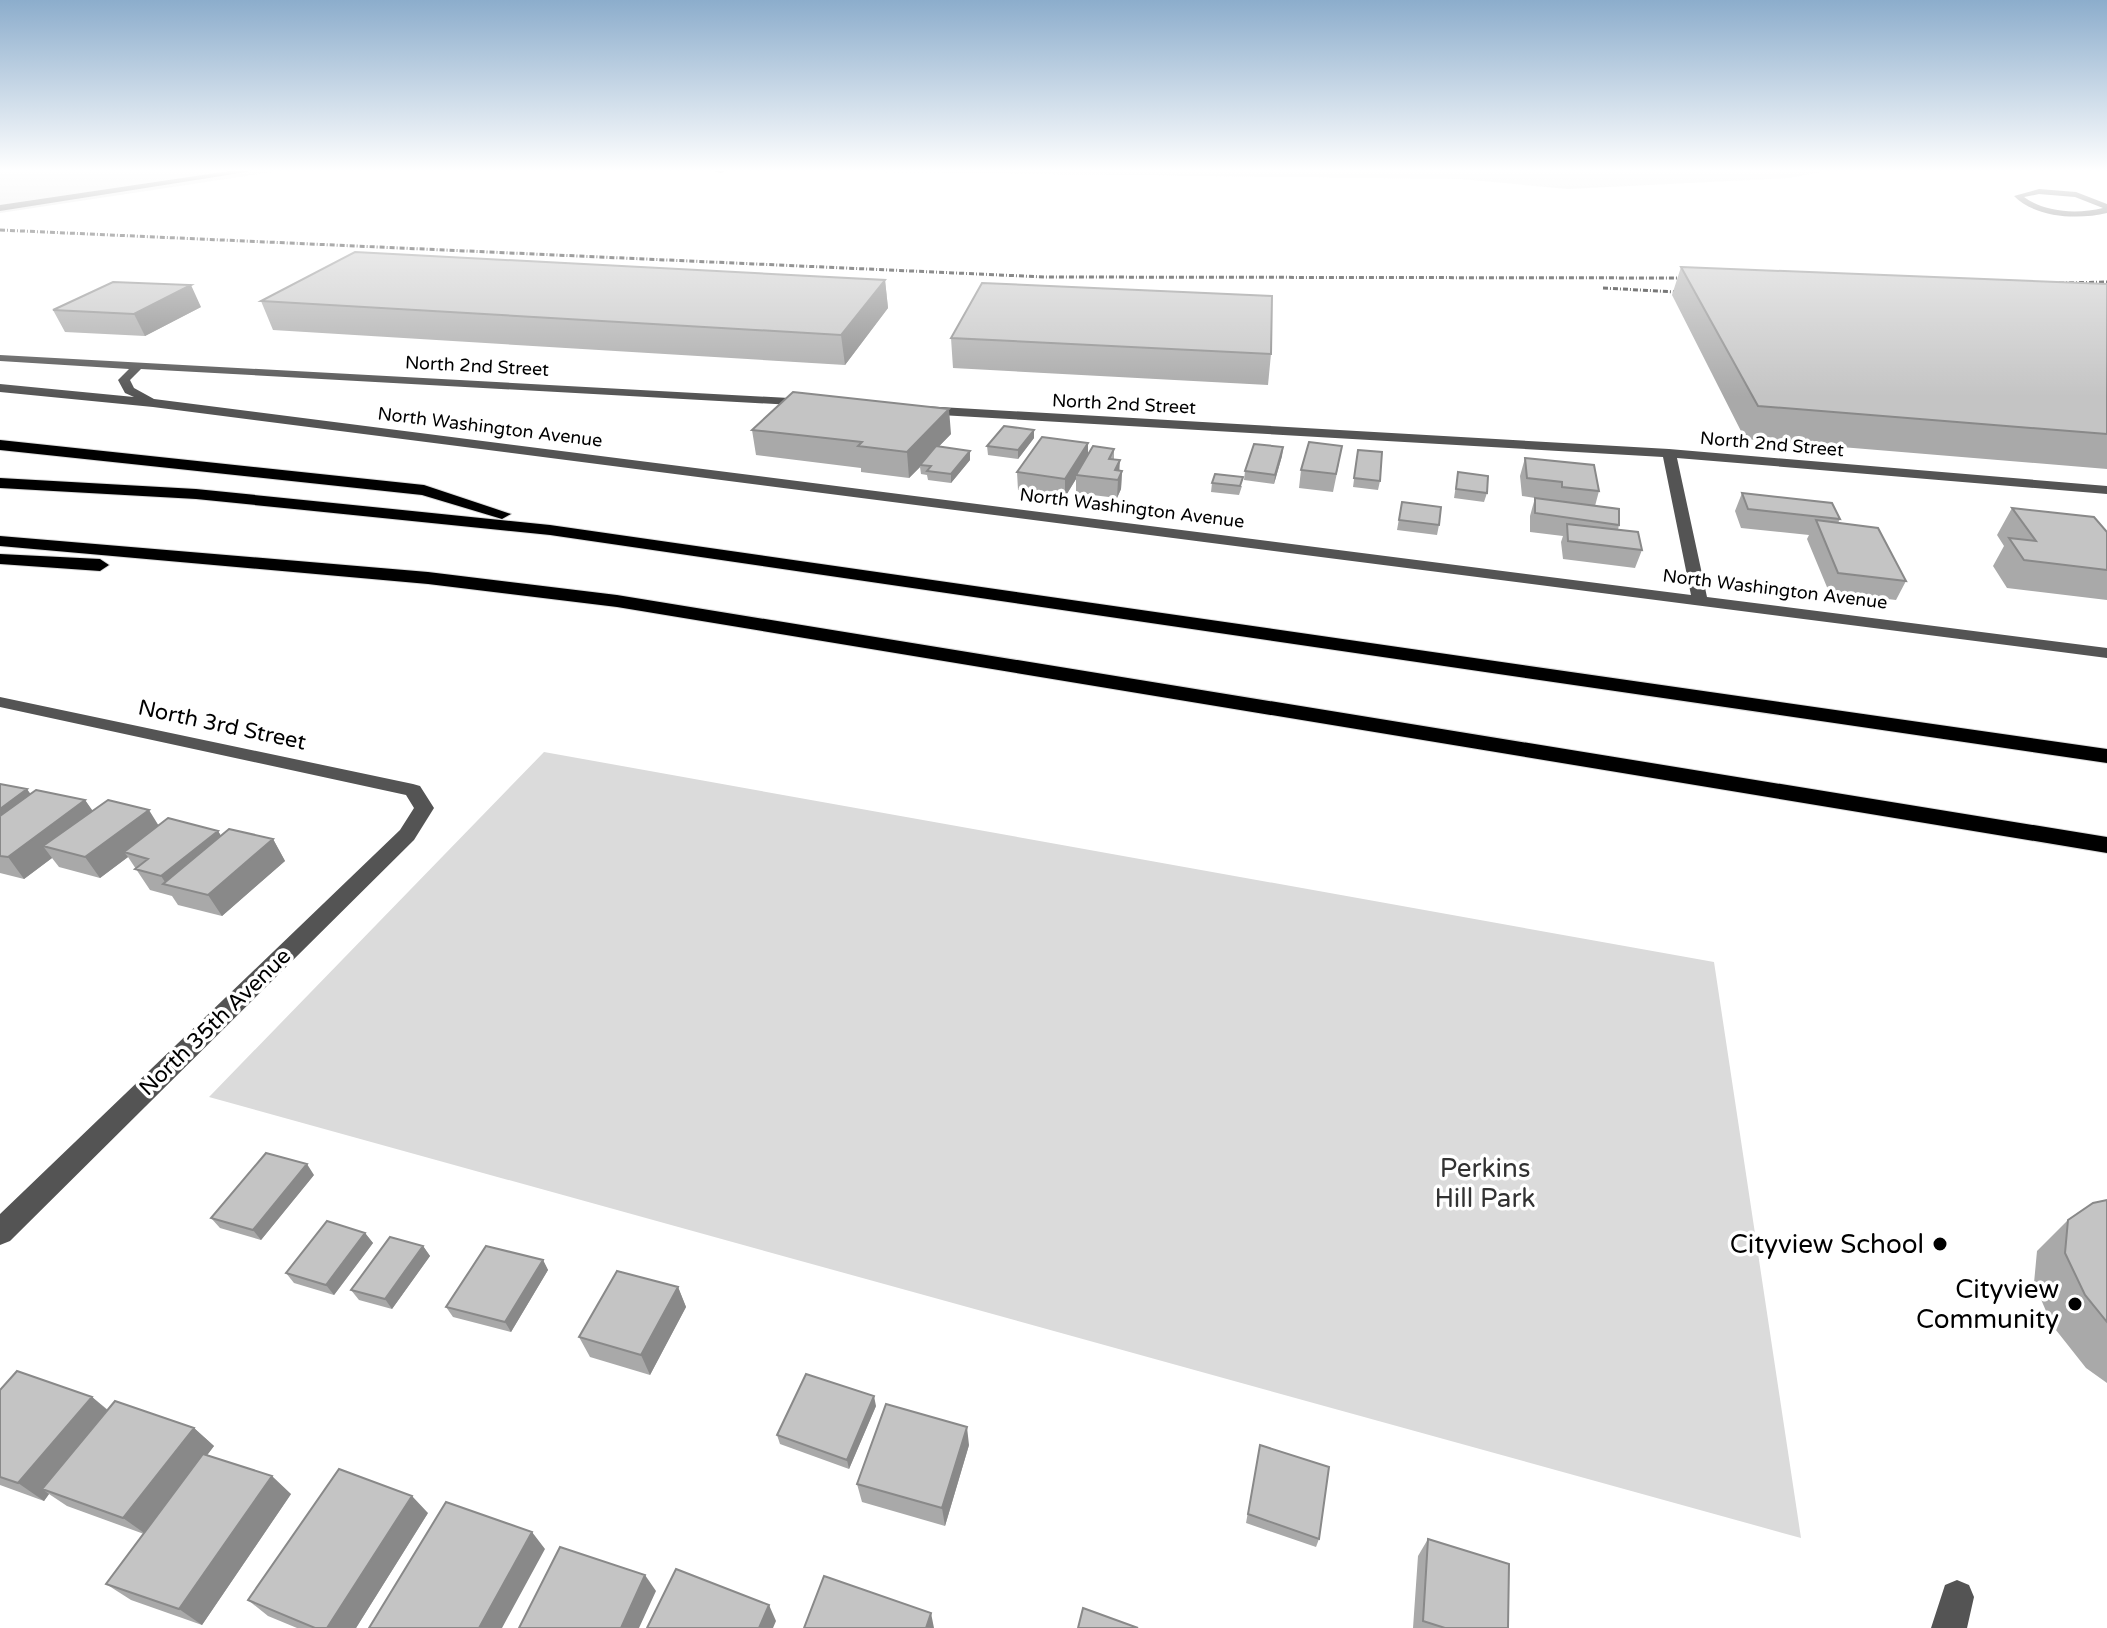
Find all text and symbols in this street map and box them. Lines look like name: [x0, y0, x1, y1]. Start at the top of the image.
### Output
street label: North 2nd Street: [404, 351, 550, 381]
street label: North 2nd Street: [1051, 389, 1197, 419]
street label: North Washington Avenue: [376, 402, 604, 452]
street label: North 2nd Street: [1699, 427, 1845, 461]
street label: North Washington Avenue: [1018, 483, 1246, 533]
street label: North Washington Avenue: [1661, 564, 1889, 614]
street label: North 3rd Street: [136, 694, 308, 756]
street label: North 35th Avenue: [134, 943, 296, 1101]
park label: Perkins Hill Park: [1434, 1153, 1536, 1214]
place label: Cityview School: [1730, 1229, 1924, 1260]
marker: Cityview School: [1931, 1235, 1949, 1253]
place label: Cityview Community: [1916, 1274, 2059, 1335]
marker: Cityview Community: [2066, 1295, 2084, 1313]

